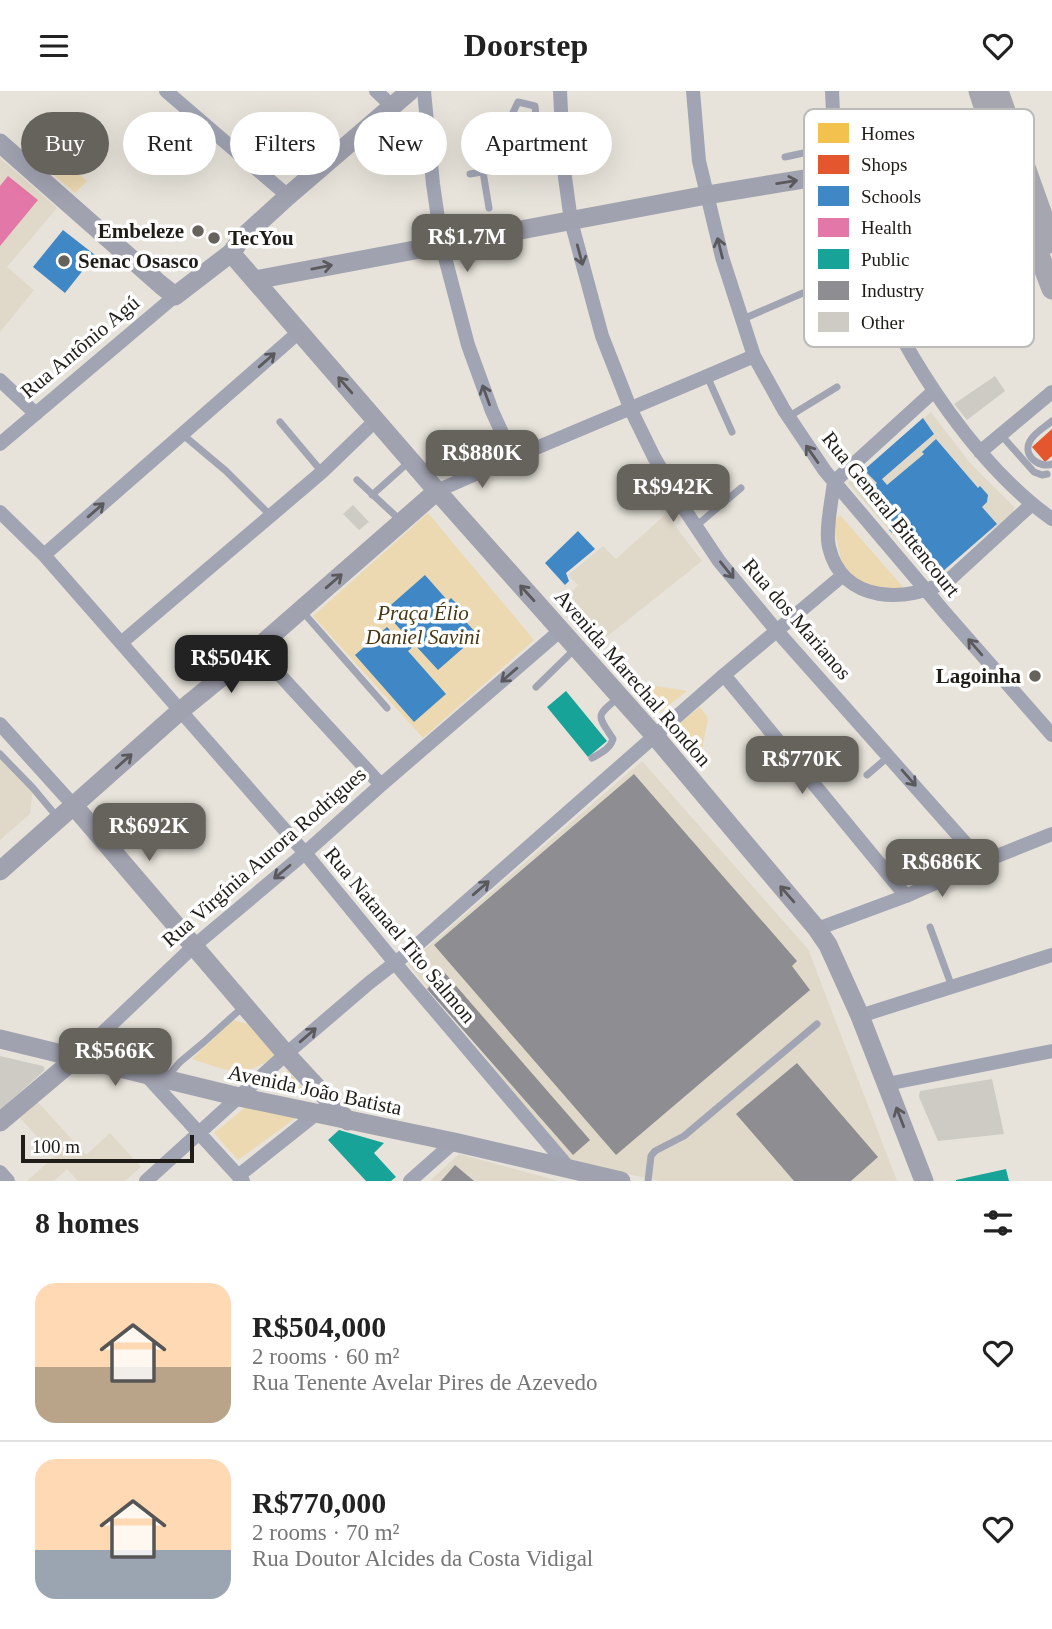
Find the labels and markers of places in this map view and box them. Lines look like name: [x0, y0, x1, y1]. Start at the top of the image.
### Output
pin: R$1.7M: [410, 215, 524, 274]
place label: Embeleze: [98, 219, 184, 243]
marker: Embeleze: [190, 223, 206, 239]
place label: TecYou: [228, 226, 294, 250]
marker: TecYou: [206, 230, 222, 246]
place label: Senac Osasco: [78, 249, 199, 273]
marker: Senac Osasco: [56, 253, 72, 269]
pin: R$880K: [425, 431, 539, 490]
pin: R$942K: [616, 465, 730, 524]
pin: R$504K: [174, 635, 288, 695]
place label: Lagoinha: [936, 664, 1021, 688]
marker: Lagoinha: [1027, 668, 1043, 684]
pin: R$770K: [745, 737, 859, 796]
pin: R$692K: [92, 803, 206, 863]
pin: R$686K: [885, 839, 999, 899]
pin: R$566K: [58, 1028, 172, 1088]

